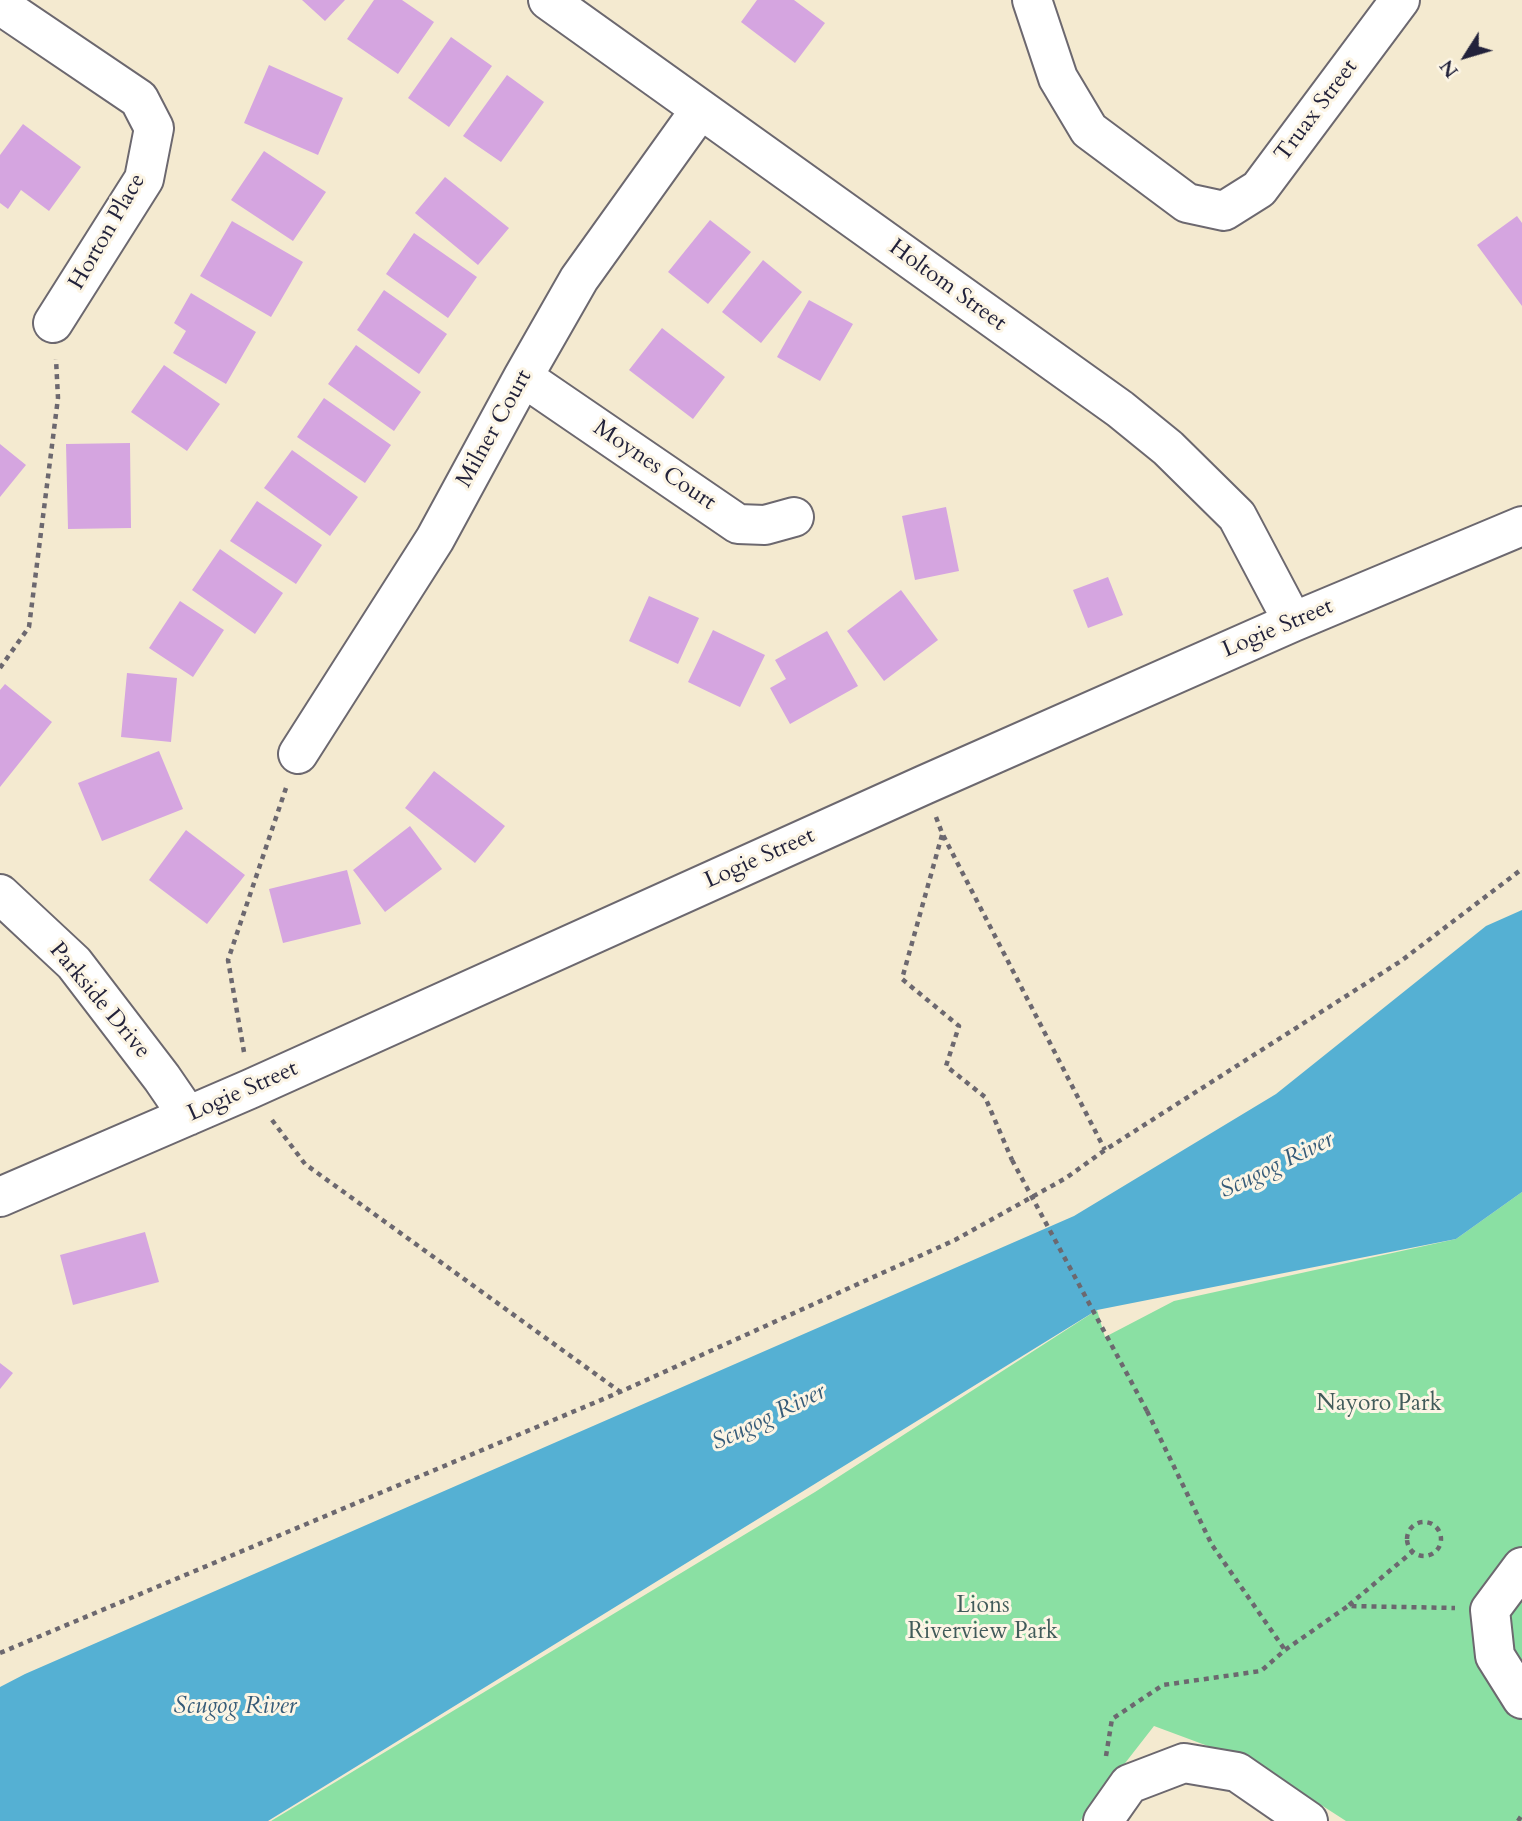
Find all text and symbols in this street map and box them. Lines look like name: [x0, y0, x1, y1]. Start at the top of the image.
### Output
north arrow: [1431, 21, 1501, 91]
street label: Truax Street: [1270, 54, 1364, 168]
text: N: [1434, 54, 1465, 83]
street label: Horton Place: [64, 169, 152, 295]
street label: Holtom Street: [883, 234, 1011, 338]
street label: Milner Court: [451, 365, 539, 493]
street label: Moynes Court: [587, 415, 721, 517]
street label: Logie Street: [1218, 593, 1338, 665]
street label: Logie Street: [701, 822, 819, 896]
street label: Parkside Drive: [43, 937, 155, 1065]
street label: Logie Street: [184, 1055, 302, 1129]
water label: Scugog River: [1215, 1126, 1339, 1206]
water label: Scugog River: [707, 1378, 831, 1458]
park label: Nayoro Park: [1316, 1391, 1442, 1419]
park label: Lions Riverview Park: [908, 1593, 1058, 1647]
water label: Scugog River: [174, 1693, 296, 1721]

